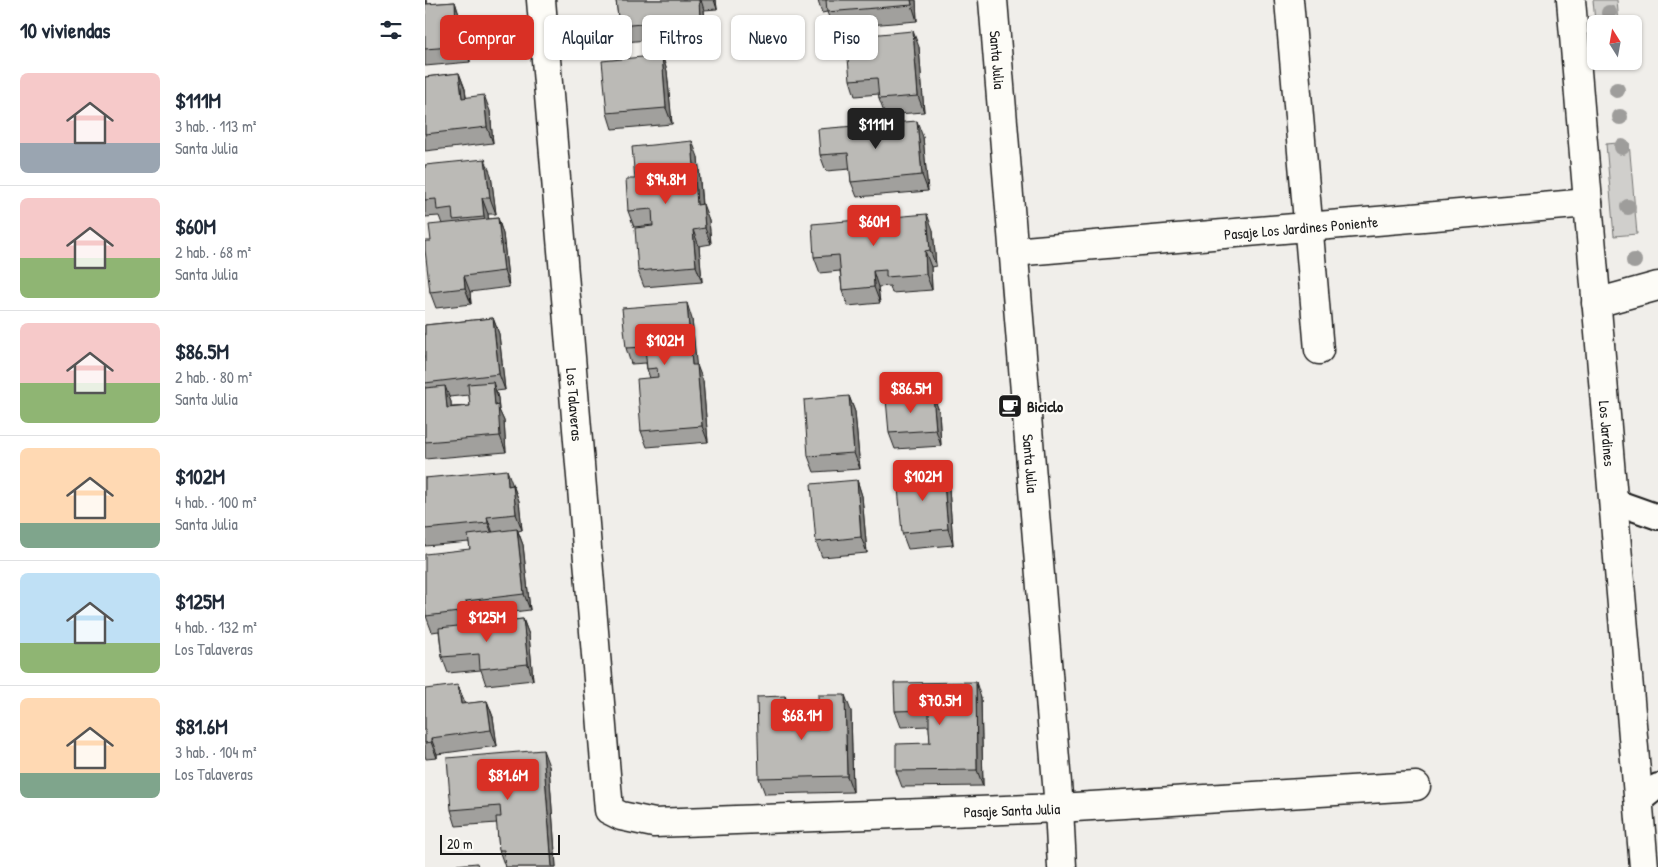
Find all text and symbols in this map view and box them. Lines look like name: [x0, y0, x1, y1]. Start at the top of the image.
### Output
chip: Comprar: [440, 15, 534, 60]
chip: Alquilar: [544, 15, 632, 60]
chip: Filtros: [642, 15, 721, 60]
chip: Nuevo: [731, 15, 805, 60]
chip: Piso: [815, 15, 878, 60]
north arrow: [1587, 15, 1643, 70]
map controls: [1587, 15, 1642, 70]
text: 10 viviendas: [20, 16, 110, 45]
icon: filters: [377, 16, 405, 44]
street label: Santa Julia: [985, 30, 1011, 90]
text: $111M: [175, 86, 221, 115]
icon: home: [60, 93, 120, 153]
pin: $111M: [841, 108, 911, 150]
text: $111M: [858, 113, 894, 135]
text: 3 hab. · 113 m²: [175, 115, 256, 137]
text: Santa Julia: [175, 137, 238, 159]
pin: $94.8M: [625, 162, 707, 205]
text: $94.8M: [646, 168, 686, 190]
pin: $60M: [844, 204, 904, 247]
text: $60M: [858, 210, 890, 232]
street label: Pasaje Los Jardines Poniente: [1223, 210, 1379, 244]
text: $60M: [175, 212, 216, 241]
icon: home: [60, 218, 120, 278]
text: 2 hab. · 68 m²: [175, 241, 251, 263]
text: Santa Julia: [175, 263, 238, 285]
pin: $102M: [630, 324, 700, 366]
text: $102M: [646, 329, 684, 351]
text: $86.5M: [175, 337, 229, 366]
icon: home: [60, 343, 120, 403]
text: 2 hab. · 80 m²: [175, 366, 252, 388]
street label: Los Talaveras: [561, 367, 589, 442]
pin: $86.5M: [870, 372, 952, 414]
text: $86.5M: [890, 377, 932, 399]
text: Santa Julia: [175, 388, 238, 410]
cafe icon: Biciclo: [997, 393, 1023, 419]
place label: Biciclo: [1027, 396, 1063, 417]
street label: Los Jardines: [1594, 400, 1621, 467]
street label: Santa Julia: [1018, 433, 1044, 494]
pin: $102M: [888, 460, 958, 502]
text: $102M: [175, 462, 225, 491]
text: $102M: [904, 465, 942, 487]
icon: home: [60, 468, 120, 528]
text: 4 hab. · 100 m²: [175, 491, 257, 513]
text: Santa Julia: [175, 513, 238, 535]
text: $125M: [175, 587, 224, 616]
icon: home: [60, 593, 120, 653]
pin: $125M: [452, 600, 522, 643]
text: $125M: [468, 606, 506, 628]
text: 4 hab. · 132 m²: [175, 616, 257, 638]
text: Los Talaveras: [175, 638, 253, 660]
pin: $70.5M: [899, 684, 981, 726]
text: $70.5M: [919, 689, 961, 711]
pin: $68.1M: [761, 698, 843, 741]
text: $68.1M: [782, 704, 822, 726]
text: $81.6M: [175, 712, 228, 741]
icon: home: [60, 718, 120, 778]
text: 3 hab. · 104 m²: [175, 741, 257, 763]
pin: $81.6M: [467, 758, 549, 801]
text: Los Talaveras: [175, 763, 253, 785]
text: $81.6M: [488, 764, 528, 786]
street label: Pasaje Santa Julia: [963, 797, 1061, 822]
scale bar: [440, 832, 560, 855]
text: 20 m: [447, 834, 473, 853]

